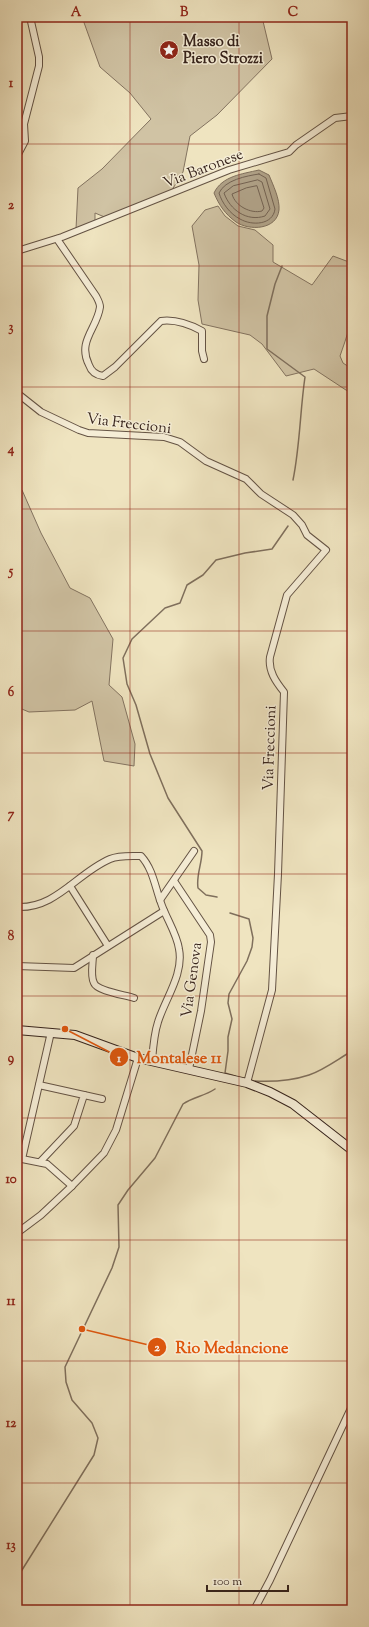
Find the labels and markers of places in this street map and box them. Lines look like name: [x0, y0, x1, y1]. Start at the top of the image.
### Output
place label: Masso di Piero Strozzi: [183, 32, 264, 70]
place icon: Masso di Piero Strozzi: [158, 39, 180, 61]
callout: Montalese 11: [109, 1043, 230, 1071]
callout: Rio Medancione: [147, 1333, 296, 1361]

